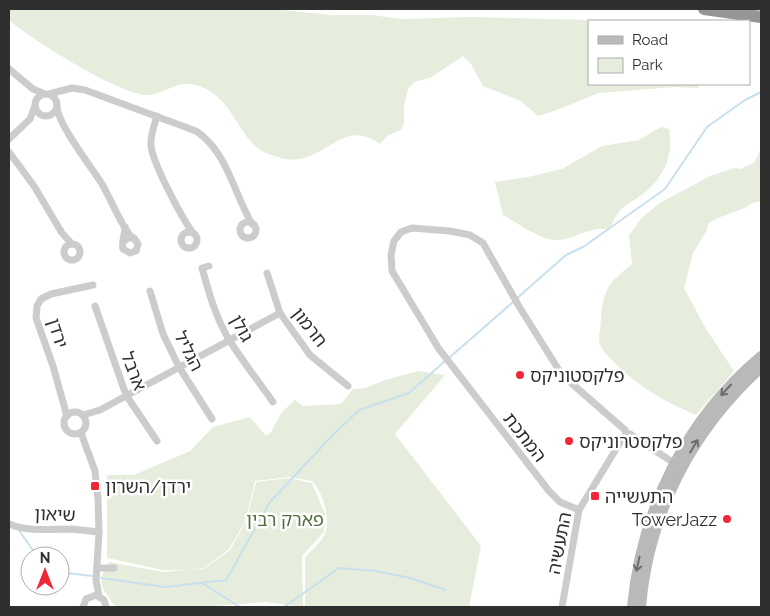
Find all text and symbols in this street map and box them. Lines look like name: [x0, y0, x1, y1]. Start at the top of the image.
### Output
legend: [588, 20, 750, 85]
text: Road: [632, 31, 668, 49]
text: Park: [632, 56, 663, 74]
street label: חרמון: [288, 303, 332, 351]
street label: גולן: [226, 311, 258, 345]
street label: ירדן: [43, 315, 73, 351]
street label: הגליל: [170, 328, 208, 374]
street label: ארבל: [117, 349, 151, 393]
place label: פלקסטוניקס: [530, 365, 624, 386]
marker: פלקסטוניקס: [514, 369, 526, 381]
one-way arrow: [720, 383, 732, 396]
street label: המתכת: [499, 408, 551, 466]
place label: פלקסטרוניקס: [579, 431, 683, 452]
marker: פלקסטרוניקס: [563, 435, 575, 447]
one-way arrow: [690, 440, 700, 454]
place label: ירדן/השרון: [105, 476, 191, 497]
marker: ירדן/השרון: [89, 480, 101, 492]
place label: התעשייה: [605, 486, 673, 507]
marker: התעשייה: [589, 490, 601, 502]
street label: שיאון: [34, 503, 76, 525]
park label: פארק רבין: [246, 509, 324, 530]
place label: TowerJazz: [632, 509, 717, 530]
street label: התעשיה: [543, 510, 575, 576]
marker: TowerJazz: [721, 513, 733, 525]
north arrow: [20, 546, 70, 596]
text: N: [40, 550, 50, 566]
one-way arrow: [633, 555, 642, 571]

